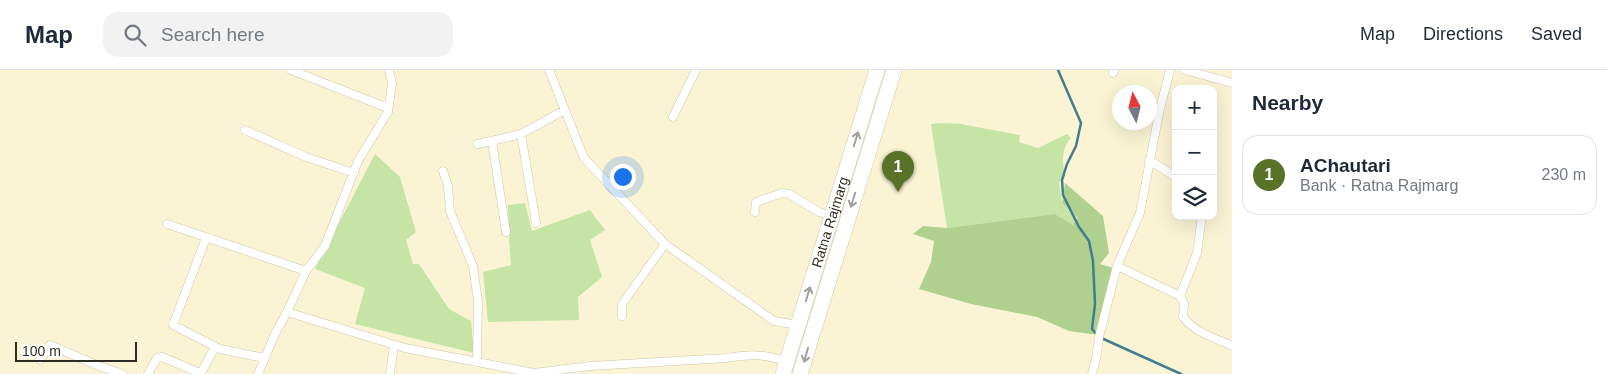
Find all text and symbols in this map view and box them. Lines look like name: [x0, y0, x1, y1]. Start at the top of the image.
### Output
search box: [103, 12, 453, 57]
text: Map: [25, 21, 73, 48]
icon: search: [121, 21, 149, 49]
text: Search here: [161, 24, 265, 45]
text: Map: [1360, 24, 1395, 44]
text: Directions: [1423, 24, 1503, 44]
text: Saved: [1531, 24, 1582, 44]
north arrow: [1112, 85, 1157, 130]
map controls: [1172, 85, 1217, 220]
button: +: [1172, 85, 1217, 130]
text: Nearby: [1252, 91, 1323, 114]
button: −: [1172, 130, 1217, 175]
one-way arrow: [852, 132, 861, 147]
pin: 1: [882, 151, 914, 192]
text: AChautari: [1300, 155, 1391, 176]
your location: [610, 164, 636, 190]
text: 1: [1265, 166, 1273, 183]
text: 230 m: [1542, 166, 1586, 183]
street label: Ratna Rajmarg: [808, 175, 852, 269]
button: layers: [1172, 175, 1217, 220]
text: Bank · Ratna Rajmarg: [1300, 177, 1458, 194]
one-way arrow: [848, 192, 858, 208]
one-way arrow: [803, 286, 813, 302]
scale bar: [15, 339, 138, 362]
text: 100 m: [22, 343, 61, 359]
one-way arrow: [800, 347, 810, 363]

